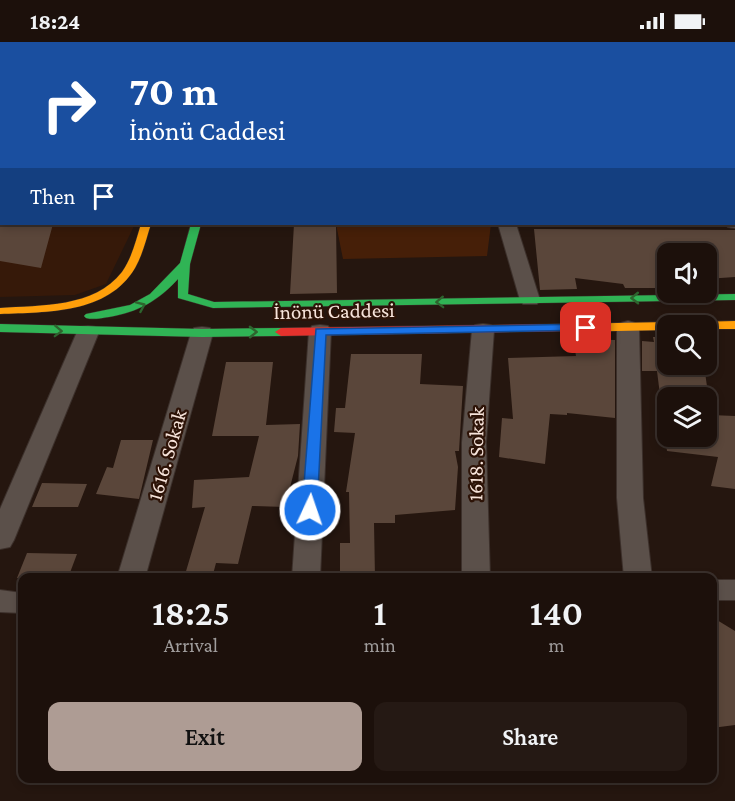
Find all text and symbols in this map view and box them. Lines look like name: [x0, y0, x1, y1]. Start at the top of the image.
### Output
text: 18:24: [30, 9, 80, 34]
icon: right: [30, 66, 108, 144]
text: 70 m: [129, 67, 218, 114]
text: İnönü Caddesi: [129, 116, 285, 146]
icon: arrive: [87, 180, 120, 213]
text: Then: [30, 184, 75, 209]
map controls: [657, 243, 717, 447]
button: sound: [657, 243, 717, 303]
one-way arrow: [630, 292, 639, 305]
one-way arrow: [435, 296, 444, 308]
street label: İnönü Caddesi: [273, 298, 395, 324]
one-way arrow: [134, 301, 145, 313]
pin: [560, 302, 611, 353]
icon: arrive: [569, 311, 602, 344]
button: search: [657, 315, 717, 375]
one-way arrow: [54, 324, 63, 337]
one-way arrow: [249, 326, 258, 339]
button: layers: [657, 387, 717, 447]
street label: 1616. Sokak: [143, 407, 191, 503]
street label: 1618. Sokak: [463, 407, 489, 501]
position arrow: [278, 478, 342, 542]
text: 18:25: [152, 593, 230, 633]
text: 1: [373, 593, 386, 633]
text: 140: [530, 593, 583, 633]
text: Arrival: [164, 634, 218, 656]
text: min: [364, 634, 396, 656]
text: m: [548, 634, 564, 656]
button: Exit: [48, 702, 362, 771]
button: Share: [374, 702, 687, 771]

